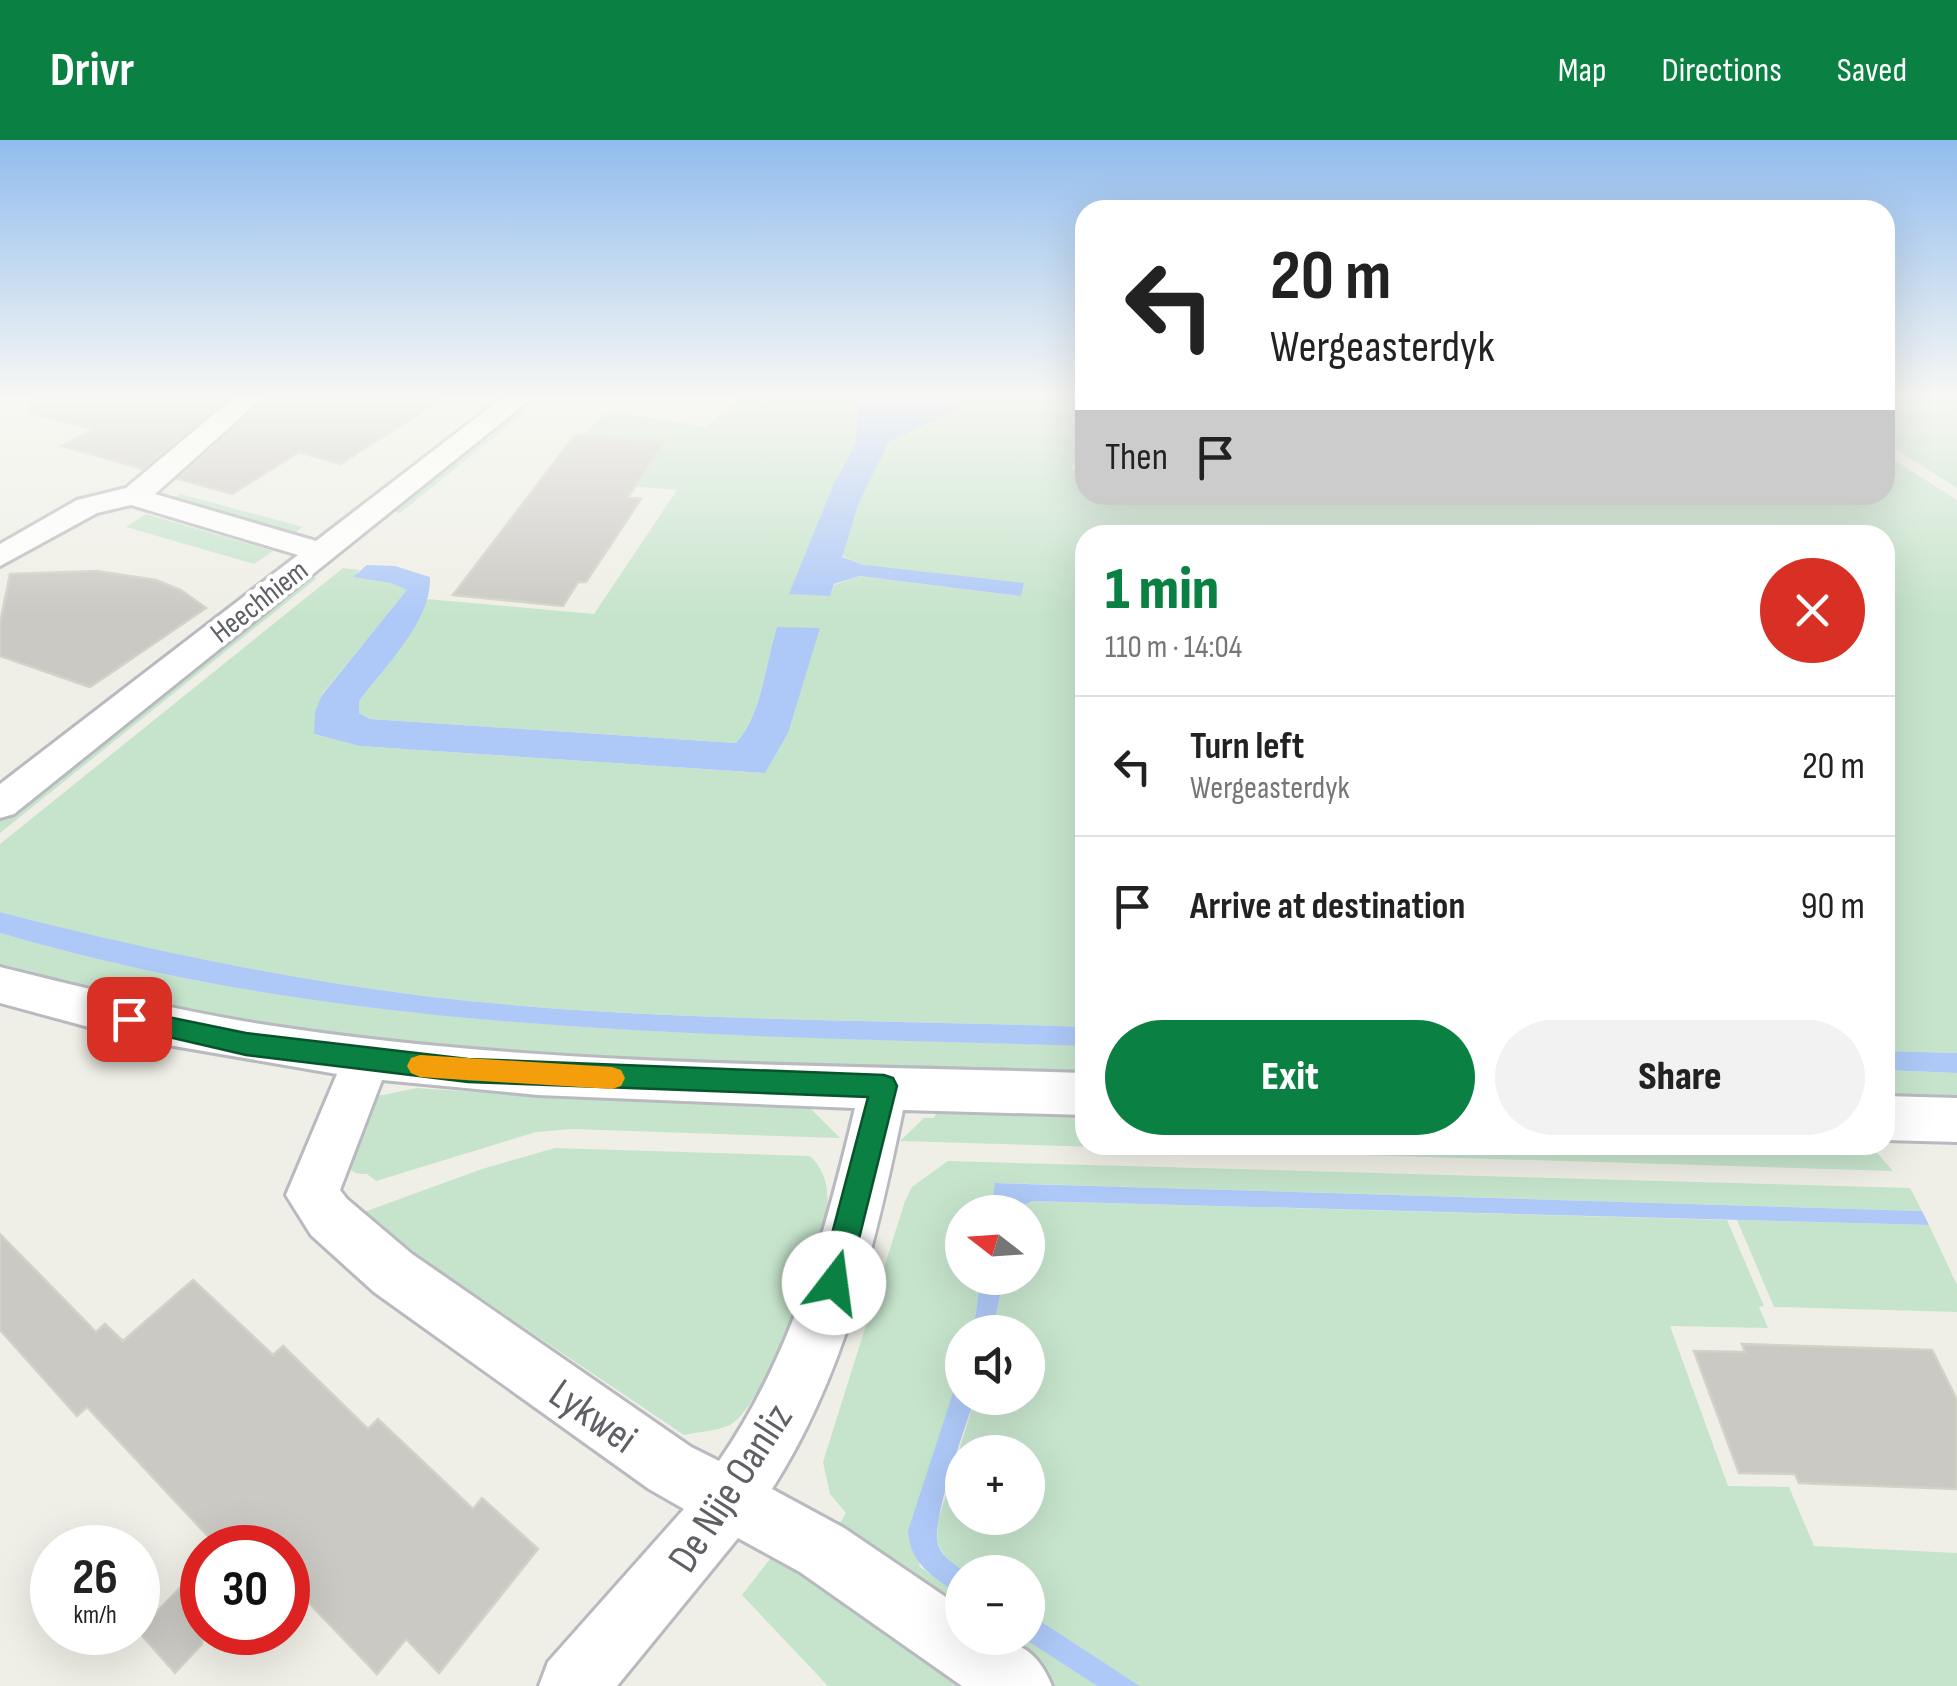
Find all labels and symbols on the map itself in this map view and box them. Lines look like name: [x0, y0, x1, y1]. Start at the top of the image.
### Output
street label: Heechhiem: [204, 553, 316, 651]
pin: [87, 977, 172, 1062]
north arrow: [945, 1195, 1045, 1295]
position arrow: [782, 1231, 886, 1335]
street label: Lykwei: [539, 1369, 646, 1465]
street label: De Nije Oanliz: [658, 1395, 804, 1582]
speed limit sign: 30: [180, 1525, 310, 1655]

